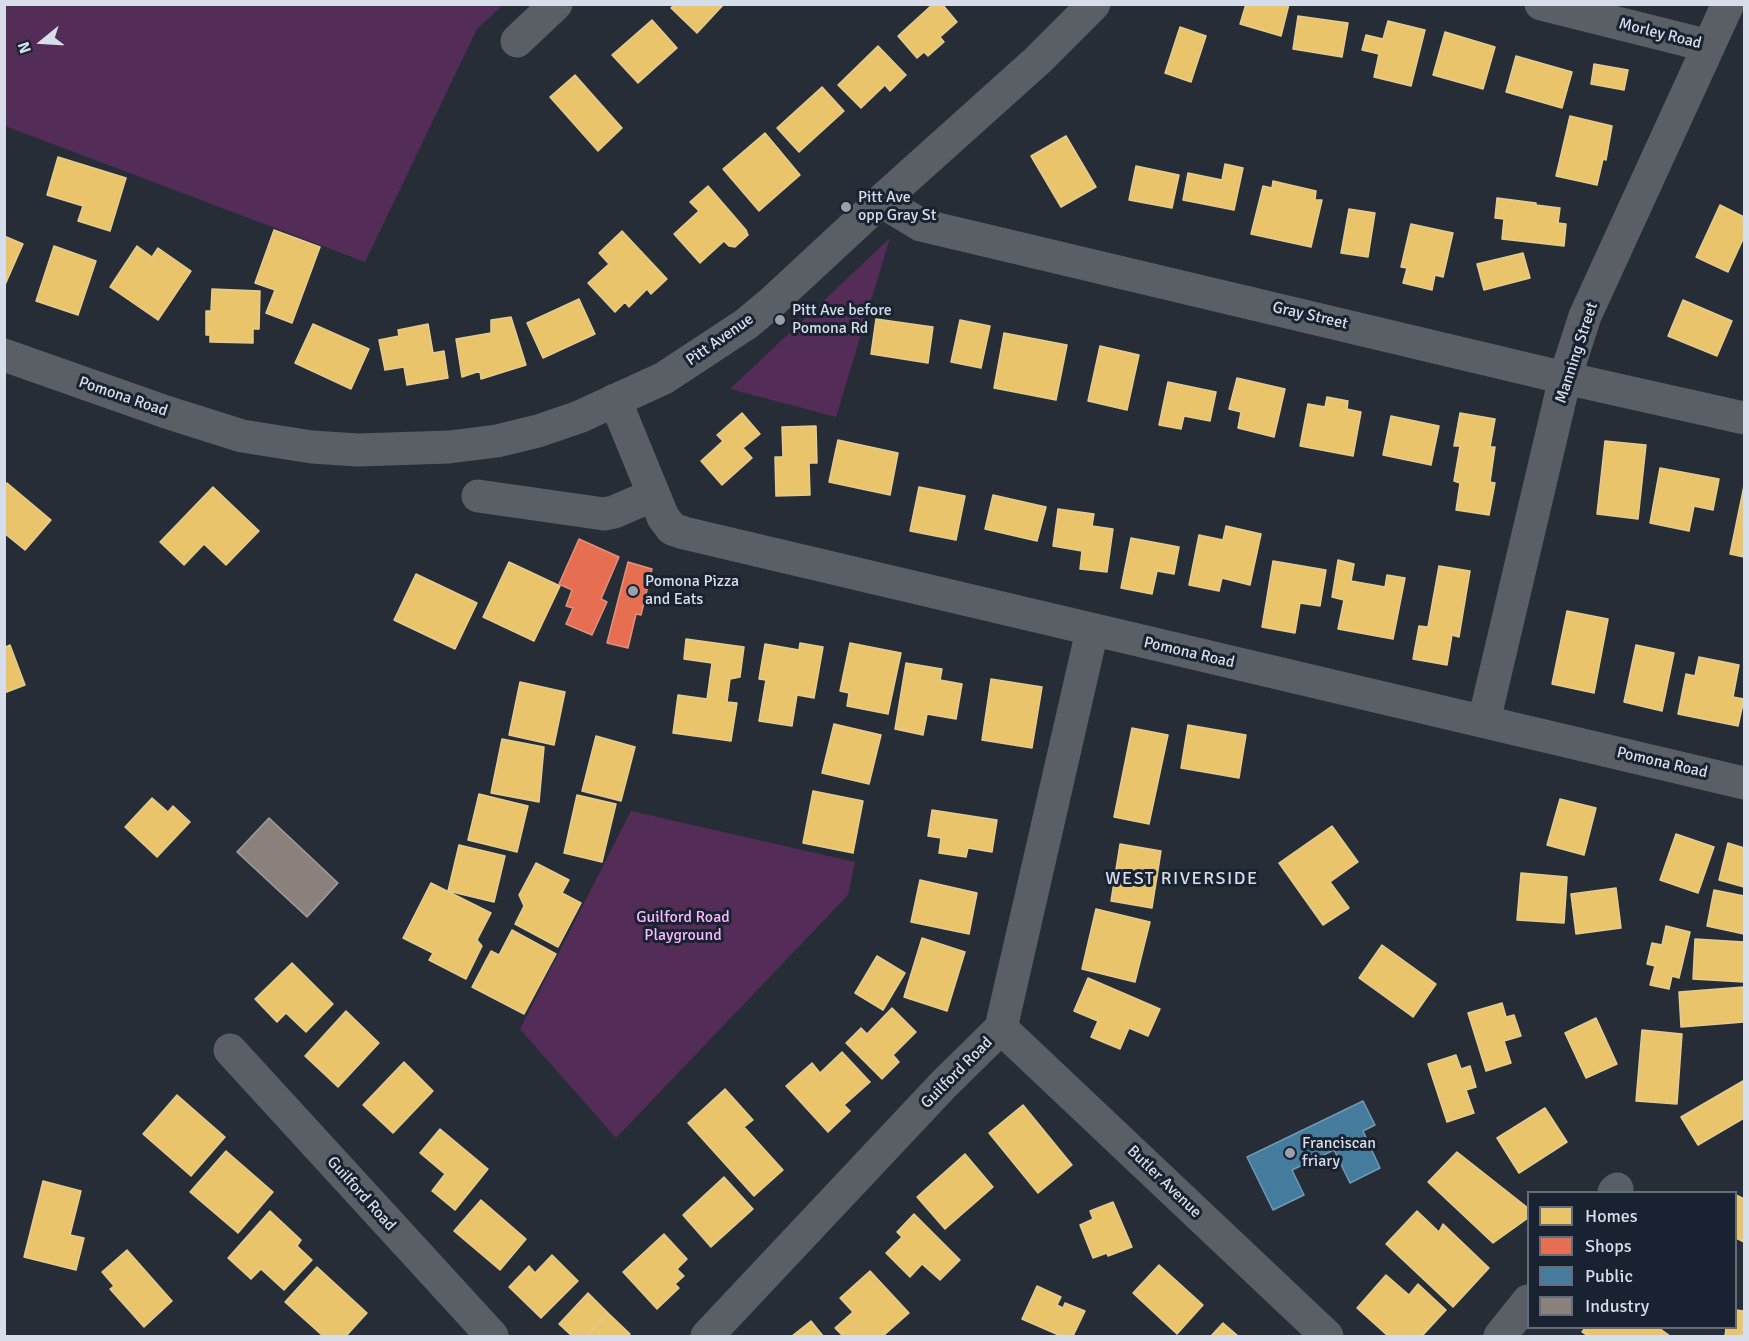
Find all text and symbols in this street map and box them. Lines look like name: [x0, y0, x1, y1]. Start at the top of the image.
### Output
north arrow: [12, 12, 72, 72]
street label: Morley Road: [1617, 14, 1703, 54]
text: N: [14, 39, 36, 56]
place label: Pitt Ave opp Gray St: [858, 188, 936, 226]
marker: Pitt Ave opp Gray St: [839, 200, 853, 214]
street label: Gray Street: [1270, 298, 1350, 334]
street label: Manning Street: [1552, 300, 1602, 406]
place label: Pitt Ave before Pomona Rd: [792, 301, 892, 339]
street label: Pitt Avenue: [683, 310, 757, 370]
marker: Pitt Ave before Pomona Rd: [773, 313, 787, 327]
street label: Pomona Road: [76, 373, 170, 421]
place label: Pomona Pizza and Eats: [645, 572, 739, 610]
marker: Pomona Pizza and Eats: [626, 584, 640, 598]
street label: Pomona Road: [1142, 633, 1236, 673]
street label: Pomona Road: [1615, 743, 1709, 783]
district label: WEST RIVERSIDE: [1105, 868, 1259, 890]
park label: Guilford Road Playground: [636, 908, 730, 946]
street label: Guilford Road: [917, 1033, 997, 1113]
place label: Franciscan friary: [1302, 1134, 1376, 1172]
street label: Butler Avenue: [1123, 1142, 1205, 1222]
marker: Franciscan friary: [1283, 1146, 1297, 1160]
street label: Guilford Road: [323, 1153, 399, 1235]
legend: [1527, 1191, 1737, 1329]
text: Homes: [1585, 1205, 1638, 1227]
text: Shops: [1585, 1235, 1632, 1257]
text: Public: [1585, 1265, 1633, 1287]
text: Industry: [1585, 1295, 1649, 1317]

